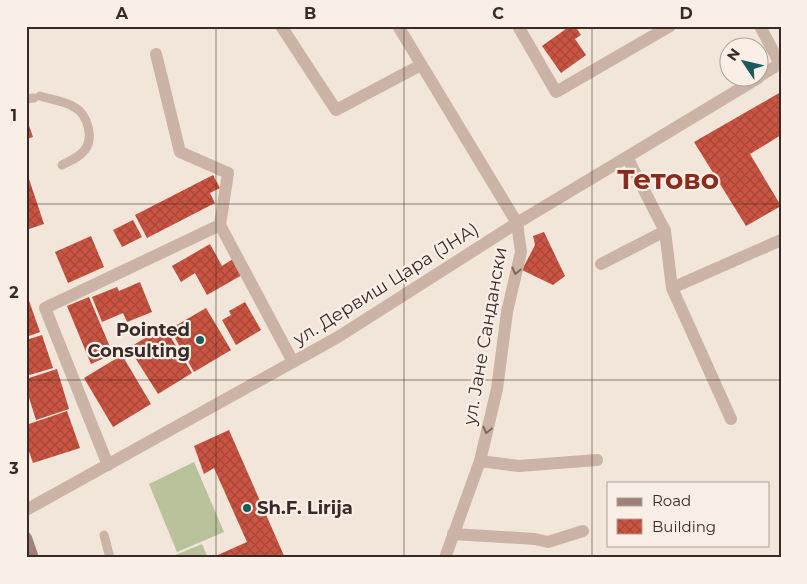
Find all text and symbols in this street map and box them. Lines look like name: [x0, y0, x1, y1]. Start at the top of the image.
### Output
text: A: [115, 4, 129, 23]
text: B: [304, 4, 316, 23]
text: C: [492, 4, 504, 23]
text: D: [679, 4, 693, 23]
north arrow: [720, 38, 770, 88]
text: N: [723, 45, 744, 64]
text: 1: [11, 106, 17, 125]
district label: Тетово: [617, 162, 719, 196]
street label: ул. Дервиш Цара (ЈНА): [289, 218, 483, 351]
street label: ул. Јане Сандански: [458, 245, 511, 428]
one-way arrow: [511, 266, 522, 275]
text: 2: [9, 283, 19, 302]
place label: Pointed Consulting: [87, 319, 190, 362]
marker: Pointed Consulting: [194, 334, 206, 346]
one-way arrow: [482, 426, 493, 435]
text: 3: [8, 459, 19, 478]
legend: [607, 482, 770, 546]
text: Road: [652, 491, 691, 510]
place label: Sh.F. Lirija: [257, 497, 353, 519]
marker: Sh.F. Lirija: [241, 502, 253, 514]
text: Building: [652, 517, 716, 536]

